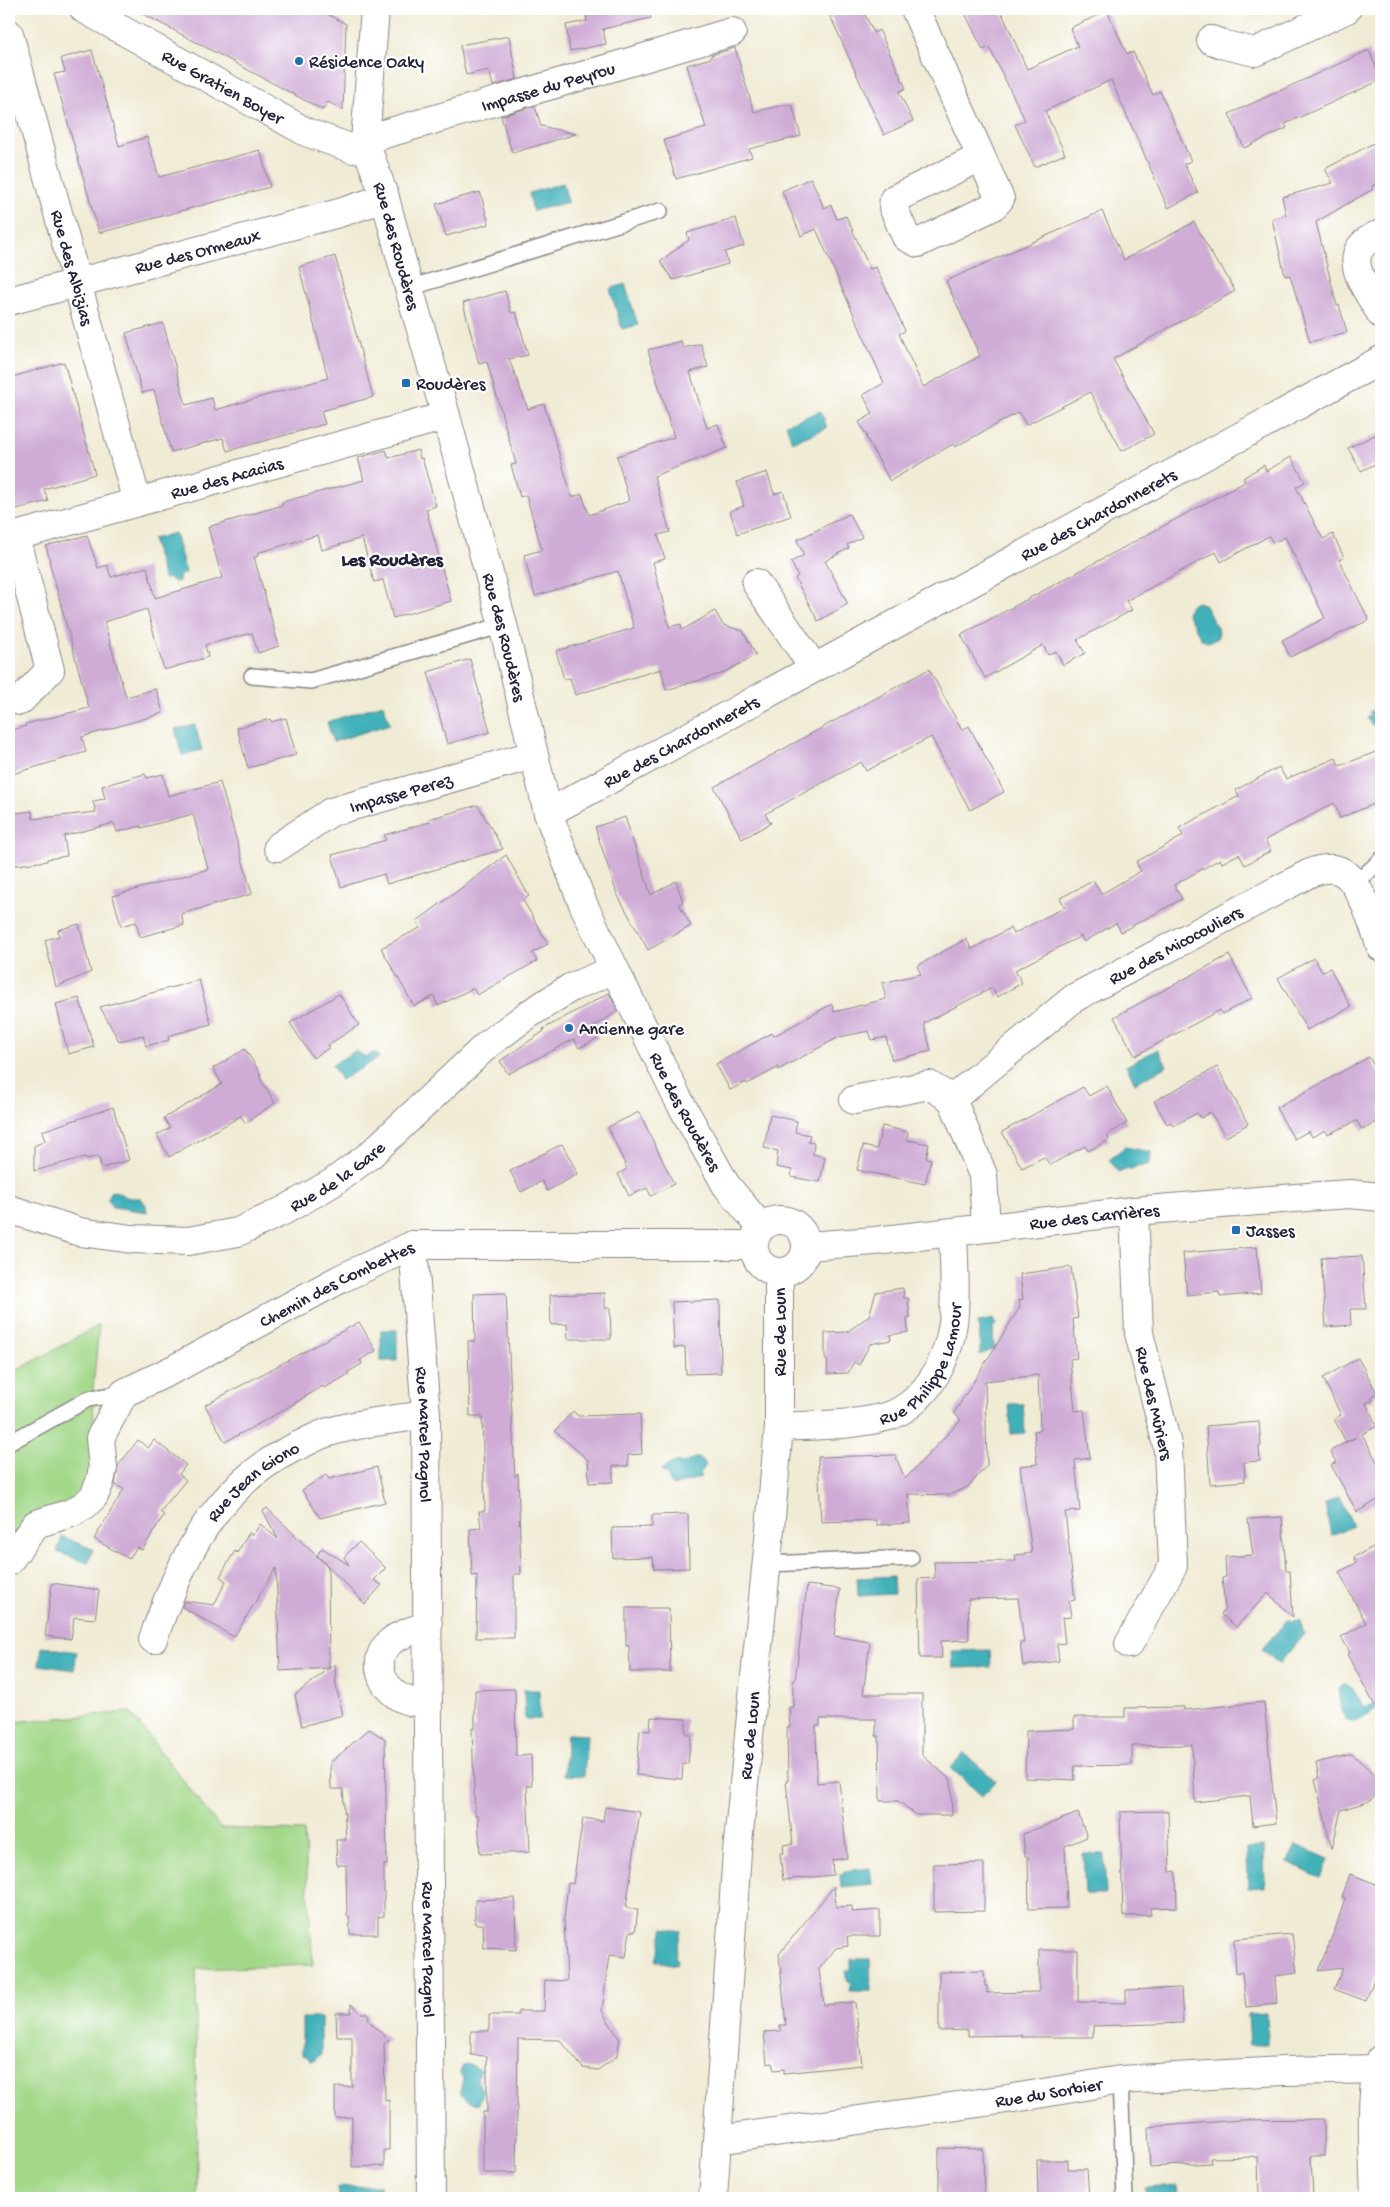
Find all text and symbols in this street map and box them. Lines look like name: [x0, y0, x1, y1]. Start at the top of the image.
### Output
street label: Rue Gratien Boyer: [157, 46, 288, 131]
place label: Résidence Oaky: [309, 53, 424, 74]
marker: Résidence Oaky: [293, 55, 305, 67]
street label: Impasse du Peyrou: [479, 59, 618, 118]
street label: Rue des Roudères: [367, 180, 423, 314]
street label: Rue des Albizias: [45, 208, 97, 329]
street label: Rue des Ormeaux: [133, 226, 264, 280]
place label: Roudères: [416, 375, 487, 396]
marker: Roudères: [400, 377, 412, 389]
street label: Rue des Acacias: [169, 454, 287, 505]
street label: Rue des Chardonnerets: [1018, 465, 1182, 567]
district label: Les Roudères: [341, 550, 444, 573]
street label: Rue des Roudères: [476, 571, 529, 705]
street label: Rue des Chardonnerets: [600, 692, 764, 794]
street label: Impasse Perez: [348, 770, 456, 819]
street label: Rue des Micocouliers: [1106, 902, 1248, 991]
place label: Ancienne gare: [579, 1020, 685, 1041]
marker: Ancienne gare: [563, 1022, 575, 1034]
street label: Rue des Roudères: [644, 1049, 725, 1177]
street label: Rue de la Gare: [287, 1138, 391, 1218]
street label: Rue des Carrières: [1029, 1201, 1162, 1236]
place label: Jasses: [1246, 1222, 1296, 1243]
marker: Jasses: [1230, 1224, 1242, 1236]
street label: Chemin des Combettes: [257, 1237, 419, 1334]
street label: Rue de Loun: [771, 1287, 792, 1376]
street label: Rue Philippe Lamour: [878, 1301, 968, 1431]
street label: Rue des Mûriers: [1129, 1345, 1176, 1464]
street label: Rue Marcel Pagnol: [409, 1366, 435, 1503]
street label: Rue Jean Giono: [204, 1438, 304, 1527]
street label: Rue de Loun: [736, 1690, 766, 1781]
street label: Rue Marcel Pagnol: [416, 1881, 438, 2018]
street label: Rue du Sorbier: [994, 2075, 1106, 2114]

